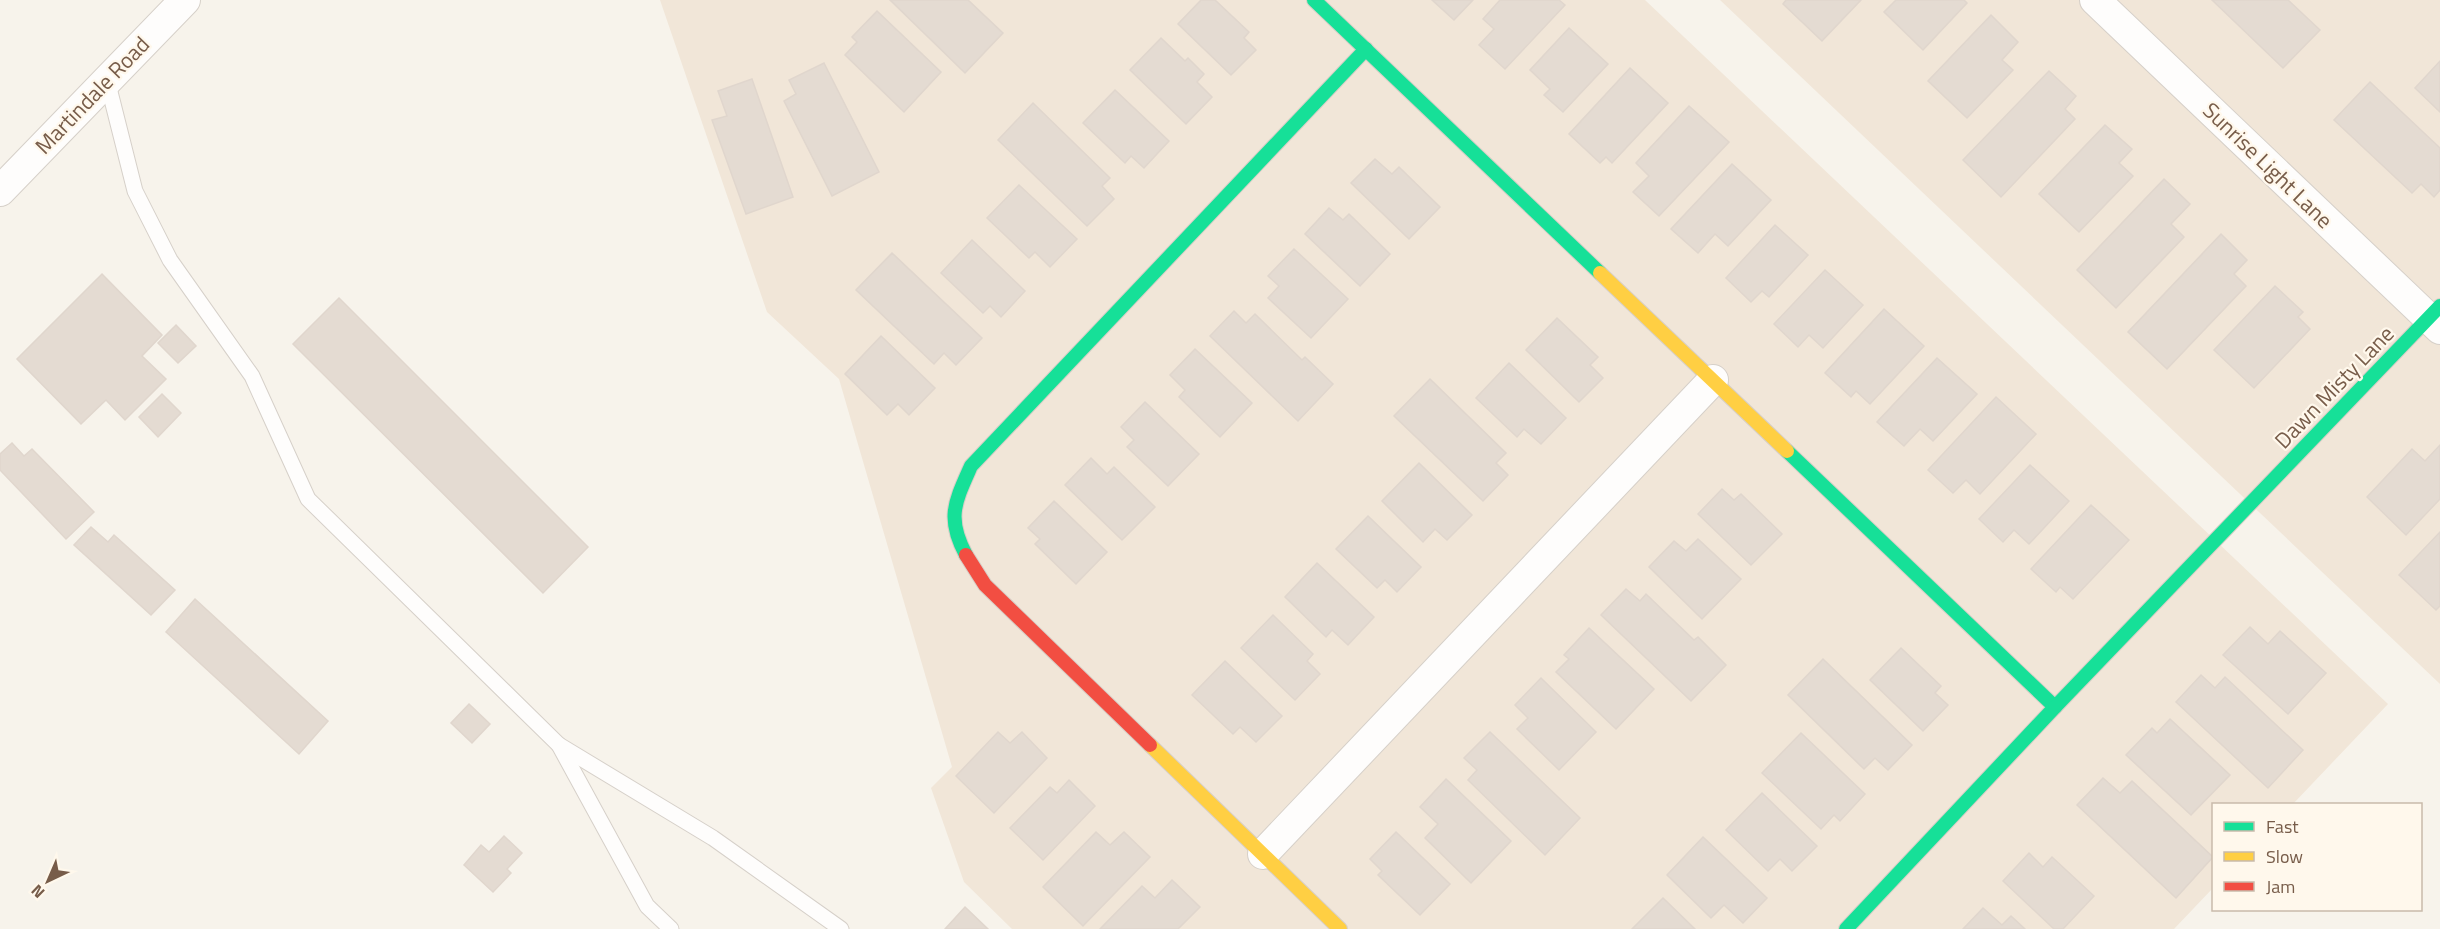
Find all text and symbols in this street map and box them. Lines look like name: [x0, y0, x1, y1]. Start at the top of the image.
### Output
street label: Martindale Road: [27, 28, 157, 162]
street label: Sunrise Light Lane: [2195, 94, 2341, 236]
street label: Dawn Misty Lane: [2266, 318, 2402, 456]
legend: [2212, 803, 2422, 911]
text: Fast: [2266, 813, 2299, 840]
text: Slow: [2266, 843, 2303, 870]
north arrow: [18, 851, 78, 911]
text: Jam: [2266, 873, 2295, 900]
text: N: [25, 879, 50, 904]

